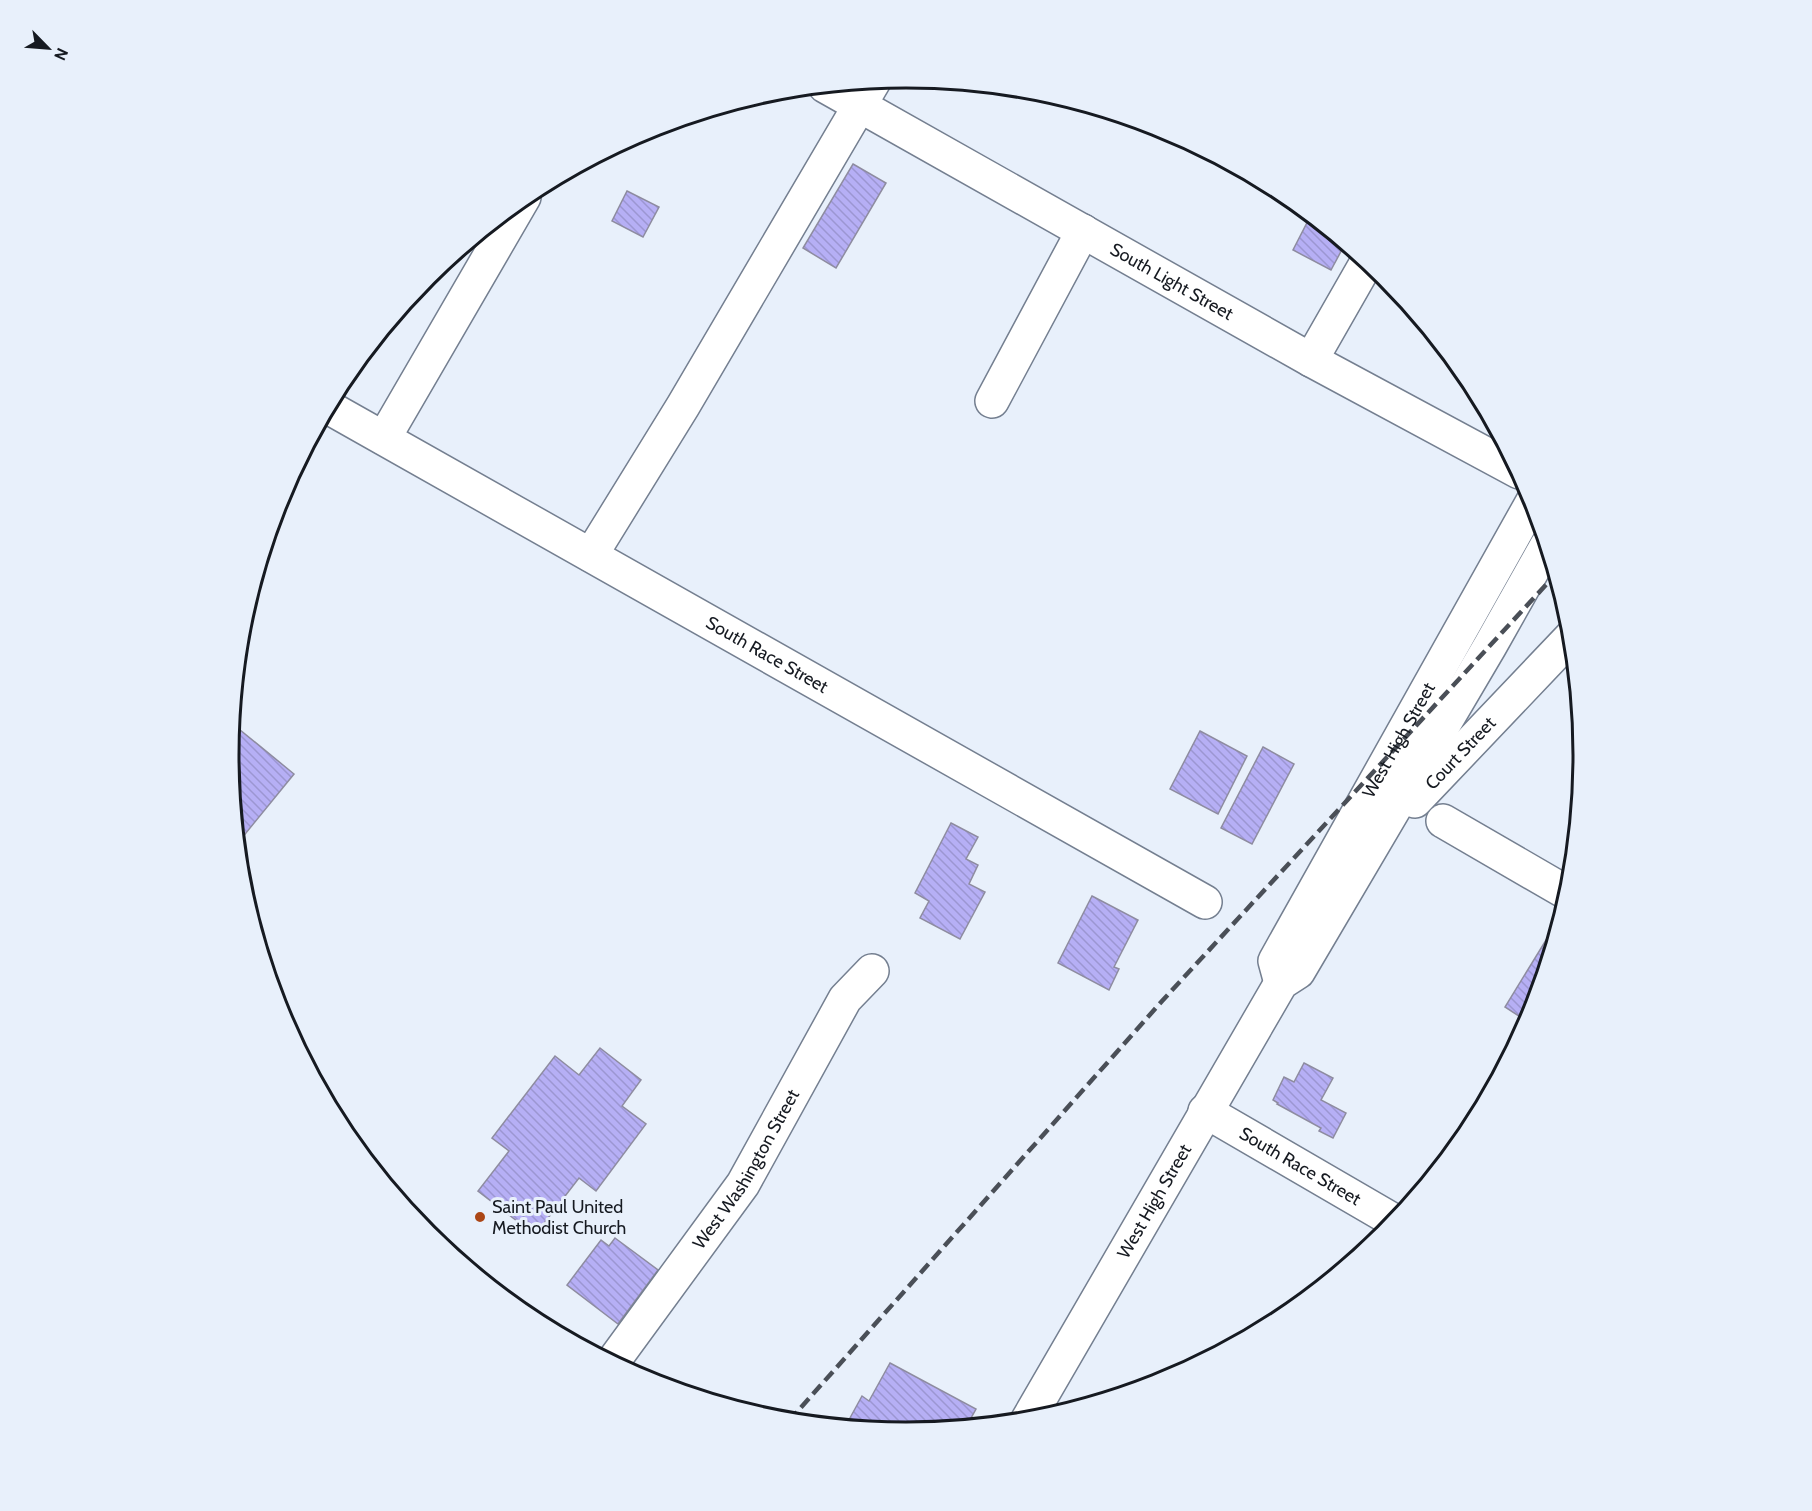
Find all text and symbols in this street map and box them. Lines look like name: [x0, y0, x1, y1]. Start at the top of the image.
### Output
north arrow: [18, 18, 78, 78]
text: N: [50, 45, 72, 63]
street label: South Light Street: [1106, 238, 1237, 325]
street label: South Race Street: [702, 612, 832, 698]
street label: West High Street: [1358, 679, 1440, 802]
street label: Court Street: [1421, 712, 1500, 794]
street label: West Washington Street: [688, 1085, 804, 1253]
street label: South Race Street: [1235, 1122, 1365, 1210]
street label: West High Street: [1113, 1140, 1196, 1262]
place label: Saint Paul United Methodist Church: [492, 1196, 626, 1239]
marker: Saint Paul United Methodist Church: [473, 1210, 487, 1224]

